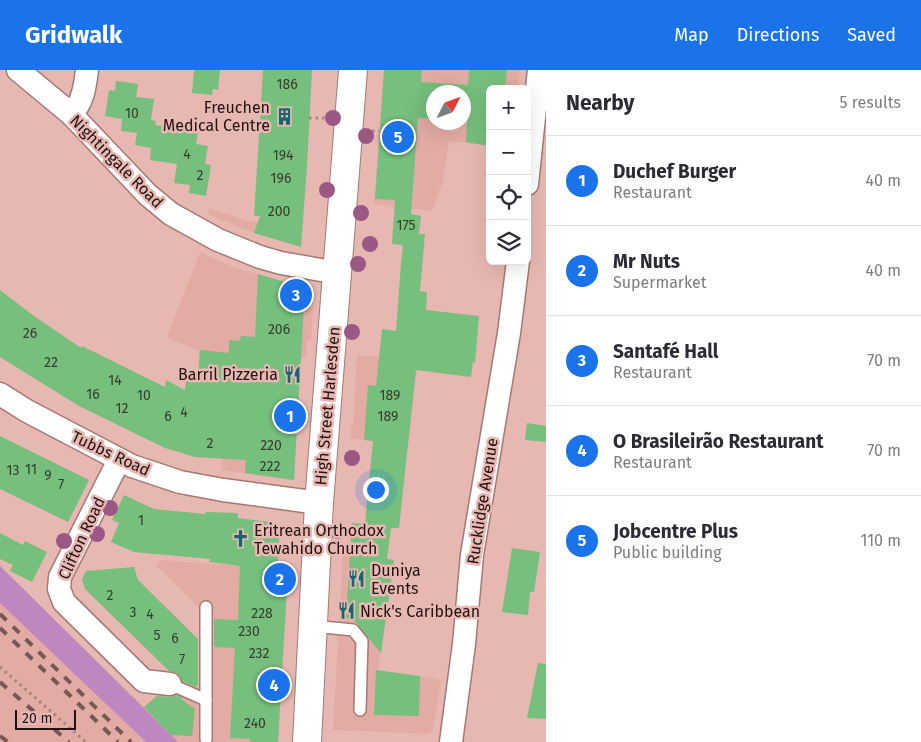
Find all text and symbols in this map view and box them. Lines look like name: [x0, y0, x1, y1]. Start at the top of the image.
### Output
text: Gridwalk: [25, 21, 122, 49]
text: Map: [674, 24, 709, 46]
text: Directions: [737, 24, 819, 46]
text: Saved: [847, 24, 896, 46]
house number: 186: [276, 76, 298, 93]
north arrow: [426, 85, 471, 130]
map controls: [486, 85, 531, 265]
button: +: [486, 85, 531, 130]
text: Nearby: [566, 90, 634, 116]
text: 5 results: [840, 93, 901, 112]
place label: Freuchen Medical Centre: [163, 98, 270, 135]
house number: 10: [125, 105, 139, 122]
building icon: Freuchen Medical Centre: [274, 106, 294, 126]
street label: Nightingale Road: [66, 111, 167, 212]
pin: 5: [382, 118, 414, 156]
button: −: [486, 130, 531, 175]
house number: 4: [183, 146, 191, 163]
house number: 194: [273, 147, 294, 164]
text: Duchef Burger: [613, 160, 736, 183]
house number: 2: [197, 167, 204, 184]
house number: 196: [271, 170, 291, 187]
text: 1: [578, 171, 586, 190]
text: 40 m: [866, 171, 901, 190]
button: locate: [486, 175, 531, 220]
text: Restaurant: [613, 183, 692, 202]
house number: 200: [268, 203, 290, 220]
house number: 175: [396, 217, 416, 234]
button: layers: [486, 220, 531, 265]
text: Mr Nuts: [613, 250, 680, 273]
text: 2: [578, 261, 586, 280]
text: 40 m: [866, 261, 901, 280]
text: Supermarket: [613, 273, 707, 292]
pin: 3: [280, 276, 312, 314]
house number: 206: [268, 321, 290, 338]
house number: 26: [23, 325, 37, 342]
street label: High Street Harlesden: [311, 326, 344, 486]
text: Santafé Hall: [613, 340, 719, 363]
text: 3: [578, 351, 586, 370]
text: 70 m: [867, 351, 901, 370]
house number: 22: [44, 354, 58, 371]
text: Restaurant: [613, 363, 692, 382]
restaurant icon: Barril Pizzeria: [282, 364, 302, 384]
place label: Barril Pizzeria: [178, 365, 278, 384]
house number: 14: [108, 372, 122, 389]
house number: 16: [86, 386, 100, 403]
house number: 10: [137, 387, 151, 404]
house number: 189: [380, 387, 400, 404]
pin: 1: [274, 397, 306, 435]
house number: 12: [116, 400, 129, 417]
house number: 4: [180, 404, 188, 421]
house number: 6: [164, 408, 172, 425]
house number: 189: [378, 408, 398, 425]
street label: Tubbs Road: [68, 427, 153, 480]
text: O Brasileirão Restaurant: [613, 430, 824, 453]
house number: 2: [207, 435, 214, 452]
house number: 220: [260, 437, 282, 454]
street label: Rucklidge Avenue: [463, 437, 502, 566]
text: 4: [577, 441, 587, 460]
text: 70 m: [867, 441, 901, 460]
text: Restaurant: [613, 453, 692, 472]
house number: 222: [260, 458, 280, 475]
house number: 11: [25, 461, 37, 478]
house number: 13: [6, 462, 20, 479]
house number: 9: [44, 467, 52, 484]
house number: 7: [58, 476, 64, 493]
your location: [363, 477, 389, 503]
street label: Clifton Road: [54, 494, 109, 582]
house number: 1: [138, 512, 144, 529]
text: Jobcentre Plus: [613, 520, 738, 543]
place label: Eritrean Orthodox Tewahido Church: [254, 521, 384, 558]
church icon: Eritrean Orthodox Tewahido Church: [230, 529, 250, 549]
text: 5: [578, 531, 586, 550]
text: 110 m: [860, 531, 901, 550]
text: Public building: [613, 543, 721, 562]
pin: 2: [264, 560, 296, 598]
place label: Duniya Events: [371, 561, 421, 598]
restaurant icon: Duniya Events: [347, 569, 367, 589]
house number: 2: [107, 587, 114, 604]
restaurant icon: Nick's Caribbean: [336, 601, 356, 621]
place label: Nick's Caribbean: [360, 602, 480, 621]
house number: 3: [130, 604, 137, 621]
house number: 228: [251, 605, 273, 622]
house number: 4: [146, 606, 154, 623]
house number: 230: [238, 623, 260, 640]
house number: 5: [153, 627, 161, 644]
house number: 6: [171, 630, 179, 647]
house number: 232: [249, 645, 269, 662]
house number: 7: [179, 651, 185, 668]
pin: 4: [258, 666, 290, 704]
scale bar: [15, 707, 76, 730]
text: 20 m: [22, 710, 52, 727]
house number: 240: [244, 715, 266, 732]

